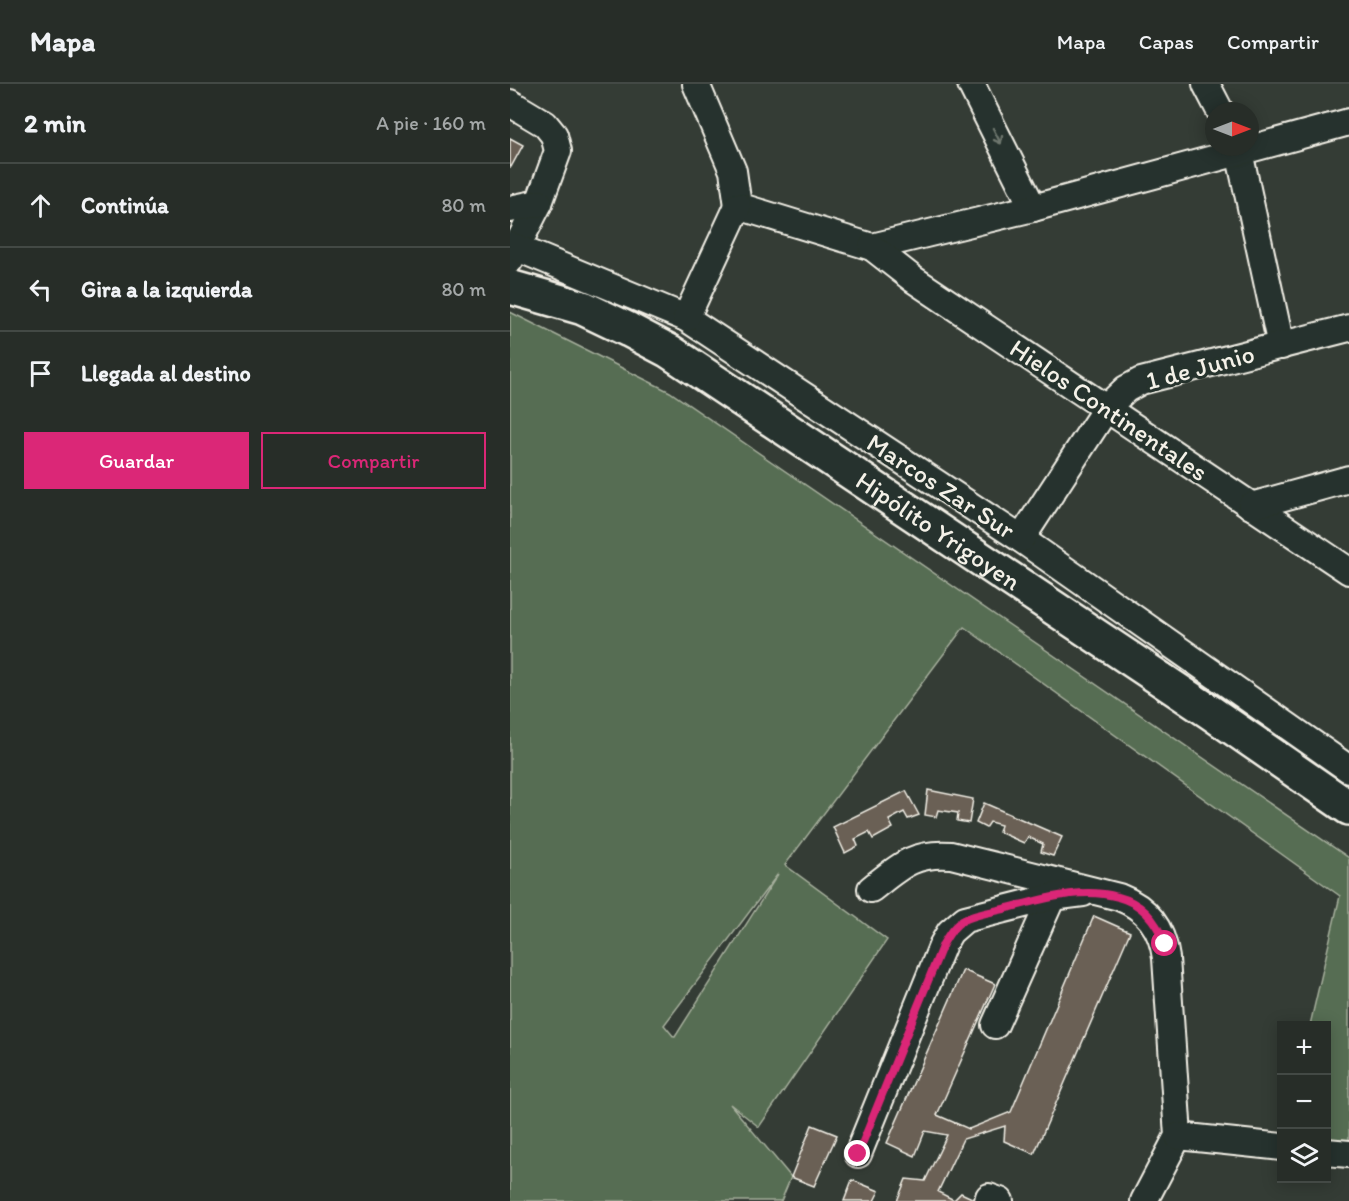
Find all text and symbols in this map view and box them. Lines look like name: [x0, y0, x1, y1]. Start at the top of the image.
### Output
text: Mapa: [30, 24, 95, 58]
text: Mapa: [1057, 29, 1106, 54]
text: Capas: [1139, 29, 1194, 54]
text: Compartir: [1227, 29, 1319, 54]
north arrow: [1205, 102, 1259, 156]
text: 2 min: [24, 107, 86, 139]
text: A pie · 160 m: [376, 111, 486, 135]
one-way arrow: [992, 127, 1004, 145]
icon: ahead: [24, 189, 57, 222]
text: Continúa: [81, 192, 169, 219]
text: 80 m: [441, 193, 486, 217]
icon: left: [24, 273, 57, 306]
text: Gira a la izquierda: [81, 276, 252, 303]
text: 80 m: [441, 277, 486, 301]
street label: Hielos Continentales: [1004, 332, 1214, 488]
street label: 1 de Junio: [1142, 337, 1258, 397]
icon: arrive: [24, 357, 57, 390]
text: Llegada al destino: [81, 360, 251, 387]
street label: Marcos Zar Sur: [861, 426, 1021, 546]
button: Guardar: [24, 432, 249, 489]
button: Compartir: [261, 432, 486, 489]
street label: Hipólito Yrigoyen: [850, 464, 1027, 597]
route start: [1151, 930, 1177, 956]
map controls: [1277, 1021, 1331, 1183]
button: +: [1277, 1021, 1331, 1075]
button: −: [1277, 1075, 1331, 1129]
button: layers: [1277, 1129, 1331, 1183]
route end: [844, 1140, 870, 1166]

